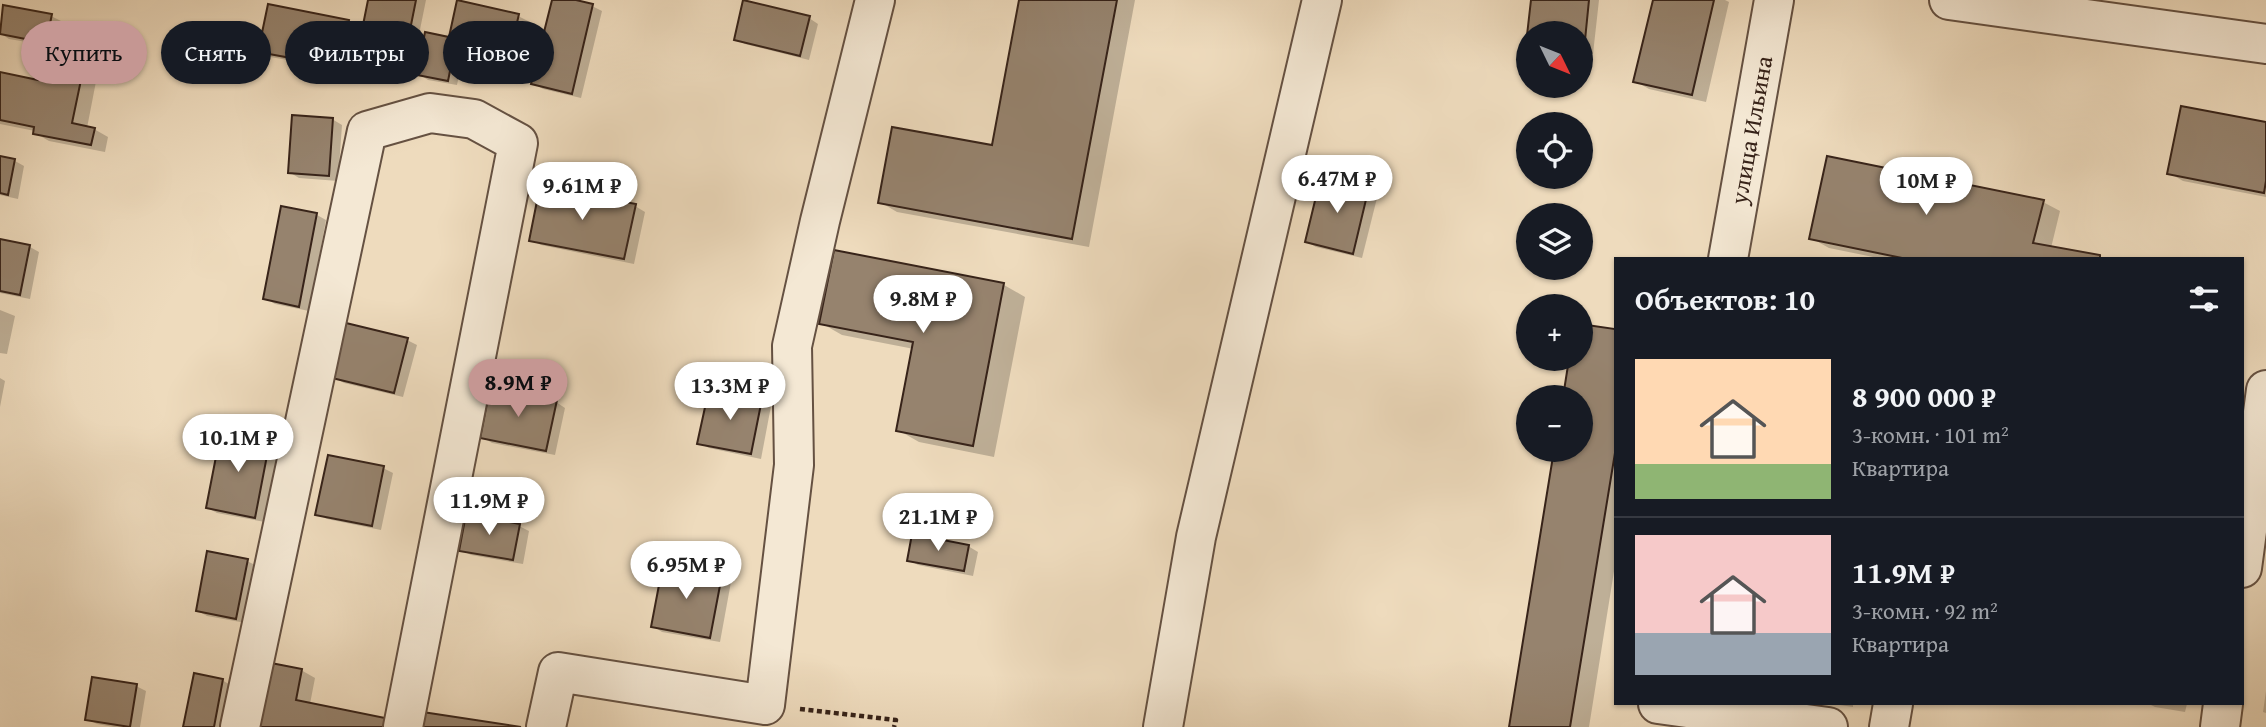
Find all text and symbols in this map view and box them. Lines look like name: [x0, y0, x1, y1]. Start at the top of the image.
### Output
chip: Купить: [21, 21, 147, 84]
chip: Снять: [161, 21, 271, 84]
chip: Фильтры: [285, 21, 429, 84]
chip: Новое: [443, 21, 554, 84]
north arrow: [1516, 21, 1592, 98]
map controls: [1516, 21, 1593, 462]
street label: улица Ильина: [1721, 52, 1781, 208]
button: locate: [1516, 112, 1593, 189]
pin: 6.47M ₽: [1272, 156, 1402, 215]
pin: 10M ₽: [1877, 158, 1975, 217]
text: 6.47M ₽: [1297, 161, 1377, 194]
pin: 9.61M ₽: [517, 162, 647, 222]
text: 10M ₽: [1896, 163, 1956, 196]
text: 9.61M ₽: [542, 168, 622, 201]
button: layers: [1516, 203, 1593, 280]
pin: 9.8M ₽: [866, 276, 980, 335]
text: Объектов: 10: [1635, 277, 1815, 321]
icon: filters: [2185, 280, 2223, 318]
text: 9.8M ₽: [889, 281, 957, 314]
button: +: [1516, 294, 1593, 371]
pin: 8.9M ₽: [461, 360, 575, 419]
pin: 13.3M ₽: [665, 362, 795, 422]
text: 8.9M ₽: [484, 365, 552, 398]
text: 13.3M ₽: [690, 368, 770, 401]
text: 8 900 000 ₽: [1852, 374, 1996, 418]
button: −: [1516, 385, 1593, 462]
icon: home: [1691, 387, 1775, 471]
pin: 10.1M ₽: [173, 414, 303, 474]
text: 3-комн. · 101 m²: [1852, 418, 2009, 451]
text: 10.1M ₽: [198, 420, 278, 453]
text: Квартира: [1852, 451, 1949, 484]
pin: 11.9M ₽: [424, 477, 554, 537]
text: 11.9M ₽: [449, 483, 529, 516]
pin: 21.1M ₽: [873, 494, 1003, 553]
text: 21.1M ₽: [898, 499, 978, 532]
pin: 6.95M ₽: [621, 542, 751, 601]
text: 6.95M ₽: [646, 547, 726, 580]
text: 11.9M ₽: [1852, 550, 1955, 594]
icon: home: [1691, 563, 1775, 647]
text: 3-комн. · 92 m²: [1852, 594, 1998, 627]
text: Квартира: [1852, 627, 1949, 660]

